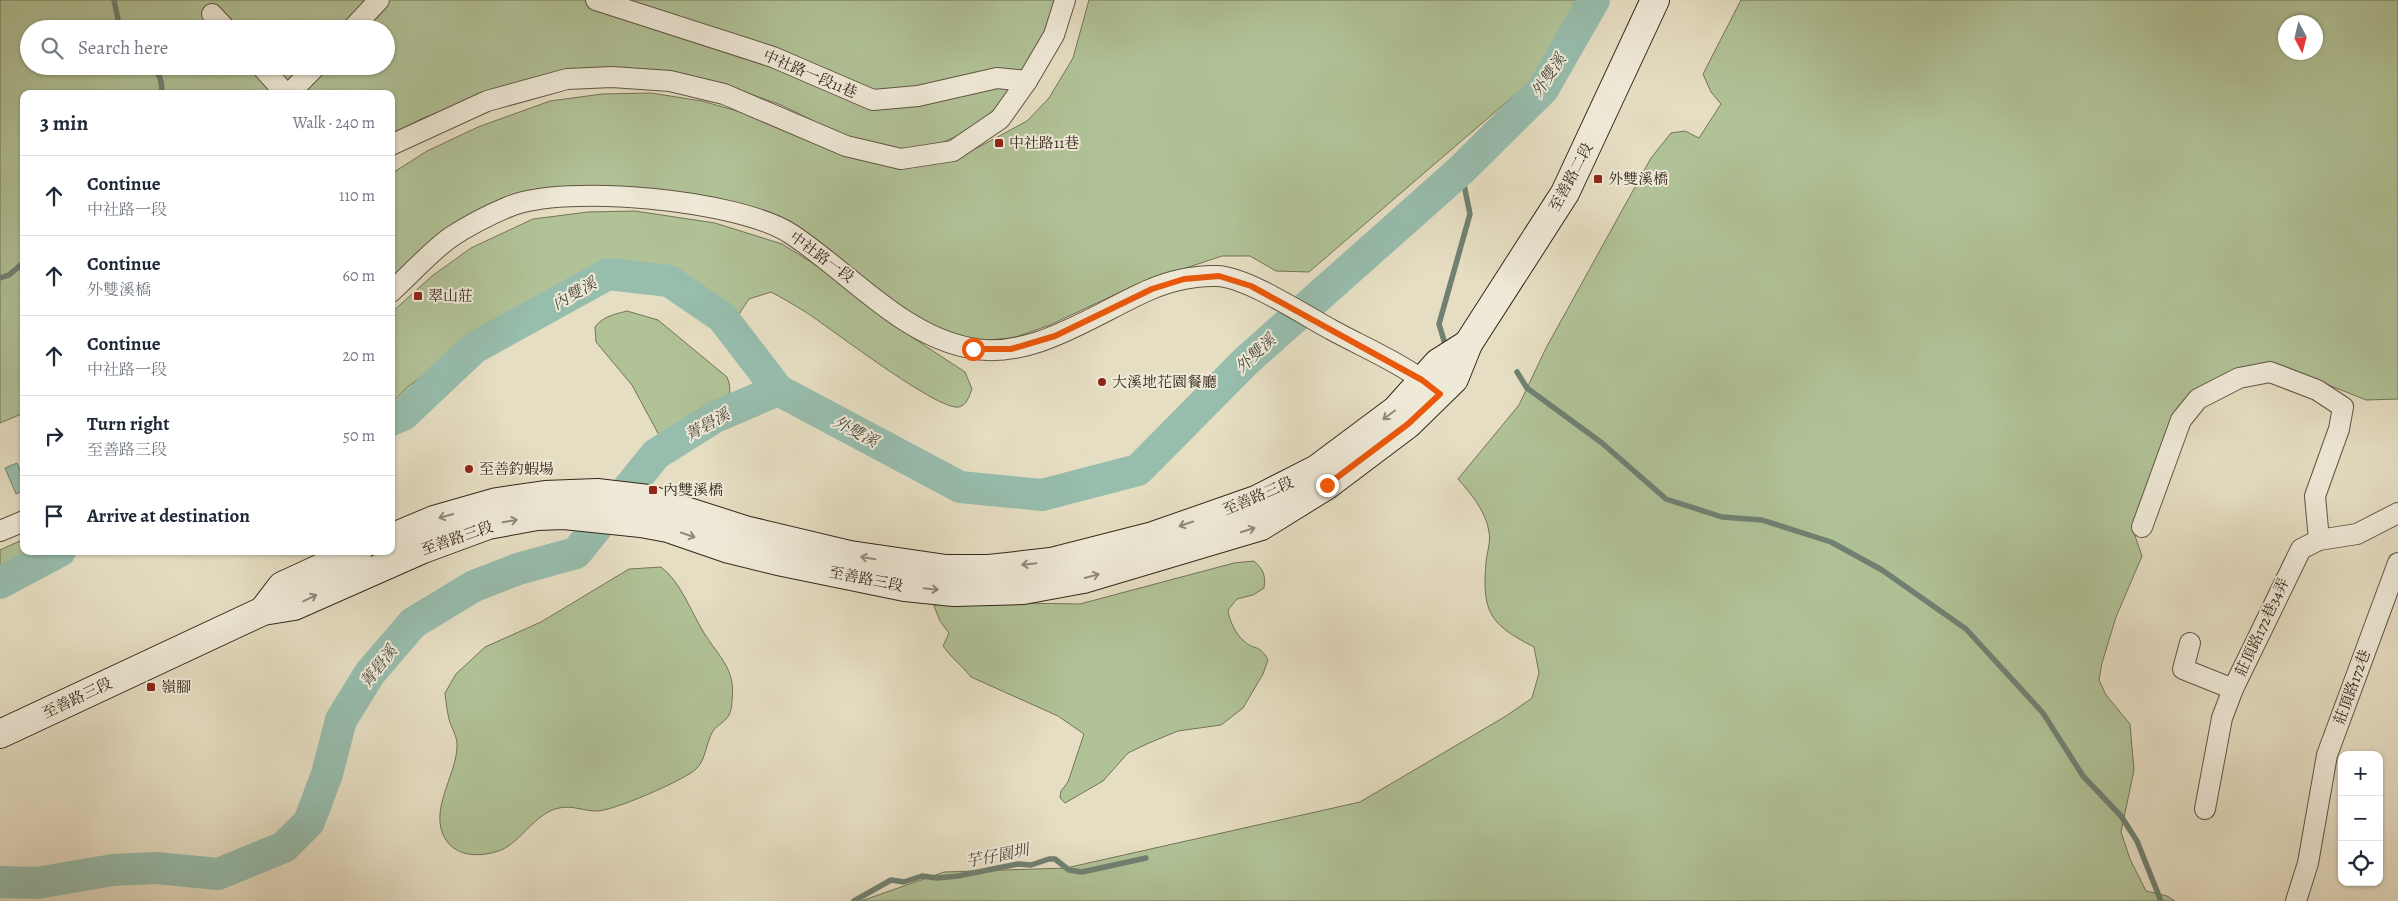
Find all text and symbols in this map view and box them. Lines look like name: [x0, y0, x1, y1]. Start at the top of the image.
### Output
north arrow: [2278, 15, 2323, 60]
search box: [20, 20, 395, 75]
icon: search: [38, 34, 66, 62]
text: Search here: [78, 35, 168, 61]
street label: 中社路一段11巷: [760, 45, 860, 103]
water label: 外雙溪: [1526, 48, 1572, 102]
text: 3 min: [40, 109, 88, 137]
text: Walk · 240 m: [293, 112, 375, 134]
place label: 中社路11巷: [1009, 133, 1079, 153]
marker: 中社路11巷: [993, 137, 1005, 149]
street label: 至善路二段: [1545, 139, 1597, 215]
place label: 外雙溪橋: [1608, 169, 1668, 189]
text: Continue: [87, 171, 161, 197]
marker: 外雙溪橋: [1592, 173, 1604, 185]
icon: ahead: [40, 182, 68, 210]
text: 110 m: [339, 185, 375, 207]
text: 中社路一段: [87, 199, 167, 221]
street label: 中社路一段: [786, 227, 858, 287]
text: Continue: [87, 251, 161, 277]
icon: ahead: [40, 262, 68, 290]
text: 60 m: [343, 265, 375, 287]
water label: 內雙溪: [548, 272, 603, 315]
text: 外雙溪橋: [87, 279, 151, 301]
place label: 翠山莊: [428, 286, 473, 306]
marker: 翠山莊: [412, 290, 424, 302]
water label: 外雙溪: [1231, 328, 1282, 378]
text: Continue: [87, 331, 161, 357]
route start: [962, 338, 985, 361]
icon: ahead: [40, 342, 68, 370]
text: 20 m: [342, 345, 375, 367]
text: 中社路一段: [87, 359, 167, 381]
place label: 大溪地花園餐廳: [1112, 372, 1217, 392]
marker: 大溪地花園餐廳: [1096, 376, 1108, 388]
water label: 菁礐溪: [681, 403, 736, 446]
one-way arrow: [1382, 410, 1396, 420]
text: Turn right: [87, 411, 169, 437]
water label: 外雙溪: [829, 411, 884, 454]
icon: right: [40, 422, 68, 450]
text: 50 m: [343, 425, 375, 447]
text: 至善路三段: [87, 439, 167, 461]
place label: 至善釣蝦場: [479, 459, 554, 479]
marker: 至善釣蝦場: [463, 463, 475, 475]
street label: 至善路三段: [1220, 472, 1296, 520]
route end: [1316, 474, 1339, 497]
place label: 內雙溪橋: [663, 480, 723, 500]
marker: 內雙溪橋: [647, 484, 659, 496]
icon: arrive: [40, 502, 68, 530]
text: Arrive at destination: [87, 503, 250, 529]
one-way arrow: [438, 512, 454, 522]
street label: 至善路三段: [418, 516, 496, 560]
one-way arrow: [502, 516, 518, 526]
one-way arrow: [1178, 520, 1194, 530]
one-way arrow: [1240, 524, 1256, 534]
one-way arrow: [679, 531, 695, 540]
one-way arrow: [860, 552, 876, 562]
one-way arrow: [1021, 559, 1037, 569]
street label: 至善路三段: [827, 562, 905, 596]
one-way arrow: [1084, 571, 1100, 581]
street label: 莊頂路172巷34弄: [2230, 574, 2294, 680]
one-way arrow: [923, 584, 939, 594]
one-way arrow: [302, 593, 317, 602]
water label: 菁礐溪: [355, 639, 403, 692]
street label: 莊頂路172巷: [2329, 647, 2375, 727]
street label: 至善路三段: [39, 673, 115, 723]
place label: 嶺腳: [161, 677, 191, 697]
marker: 嶺腳: [145, 681, 157, 693]
map controls: [2338, 751, 2383, 886]
button: +: [2338, 751, 2383, 796]
button: −: [2338, 796, 2383, 841]
water label: 芋仔園圳: [964, 839, 1034, 873]
button: locate: [2338, 841, 2383, 886]

